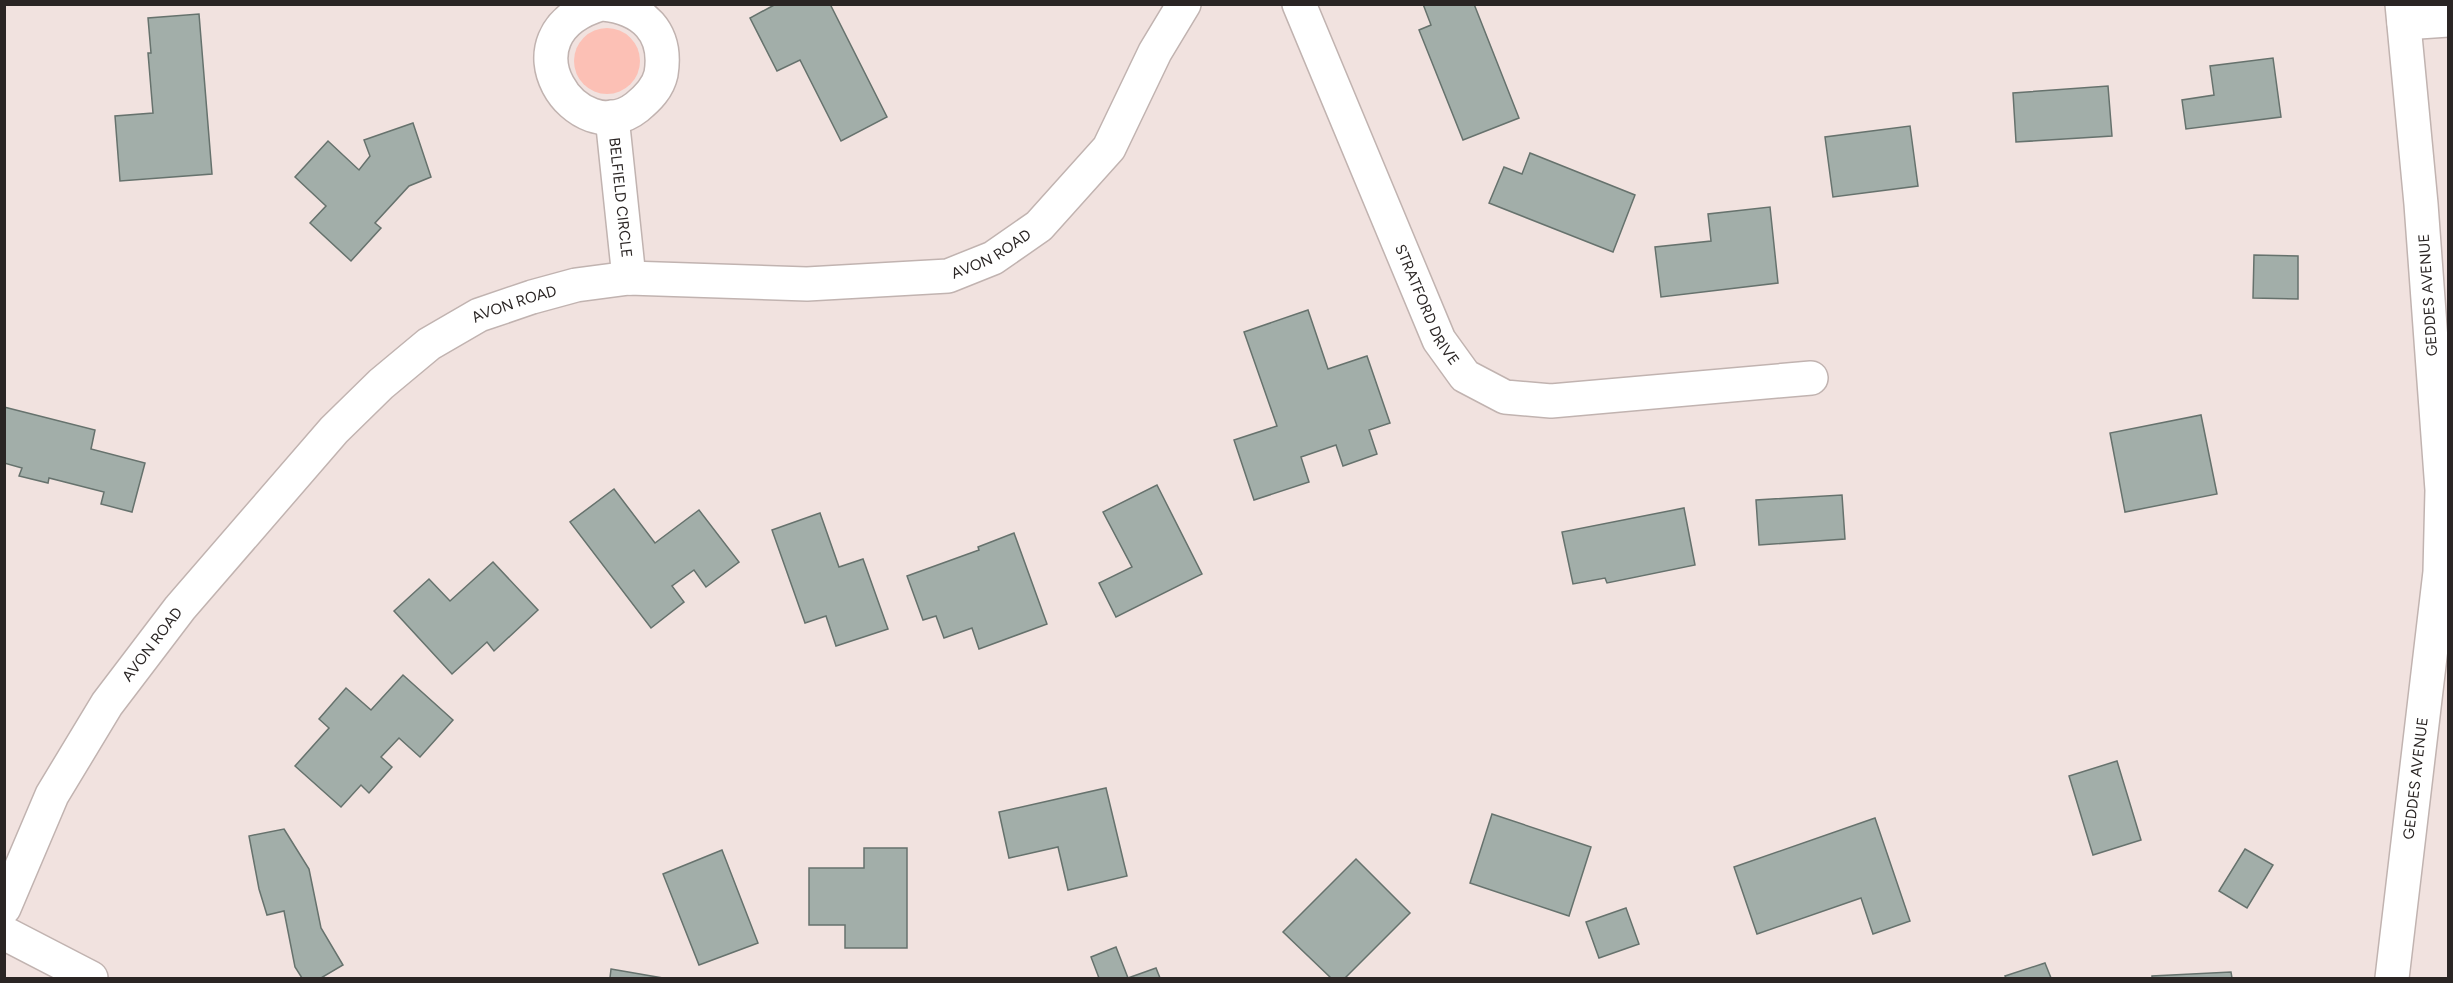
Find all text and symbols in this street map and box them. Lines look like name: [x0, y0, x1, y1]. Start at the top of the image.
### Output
street label: BELFIELD CIRCLE: [605, 137, 636, 259]
street label: AVON ROAD: [949, 225, 1034, 283]
street label: GEDDES AVENUE: [2415, 233, 2441, 357]
street label: STRATFORD DRIVE: [1391, 242, 1463, 369]
street label: AVON ROAD: [468, 282, 559, 326]
street label: AVON ROAD: [118, 604, 186, 685]
street label: GEDDES AVENUE: [2399, 716, 2432, 840]

